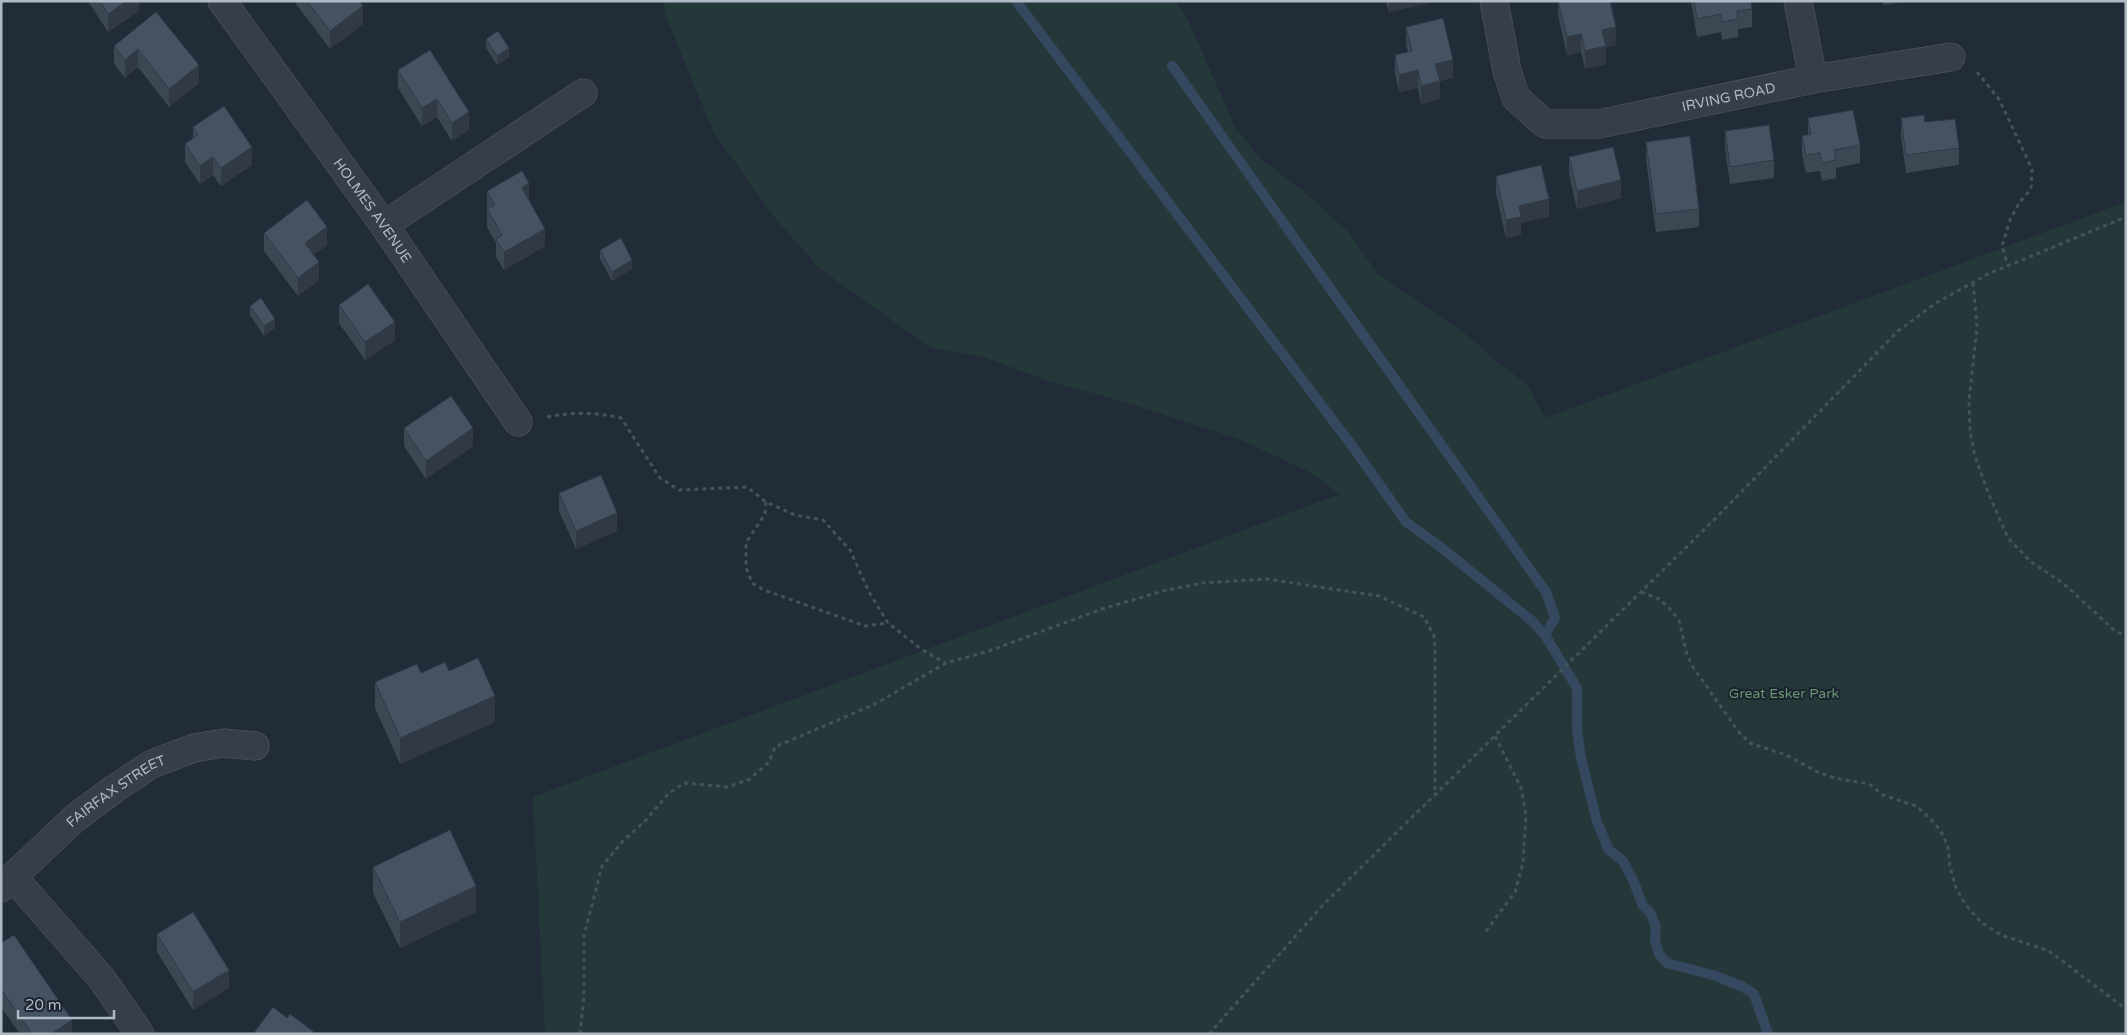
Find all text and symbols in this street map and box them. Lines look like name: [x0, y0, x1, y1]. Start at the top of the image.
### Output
street label: IRVING ROAD: [1680, 79, 1777, 115]
street label: HOLMES AVENUE: [330, 155, 416, 266]
park label: Great Esker Park: [1729, 685, 1840, 702]
street label: FAIRFAX STREET: [62, 751, 168, 831]
scale bar: [18, 988, 114, 1020]
text: 20 m: [25, 996, 62, 1014]

